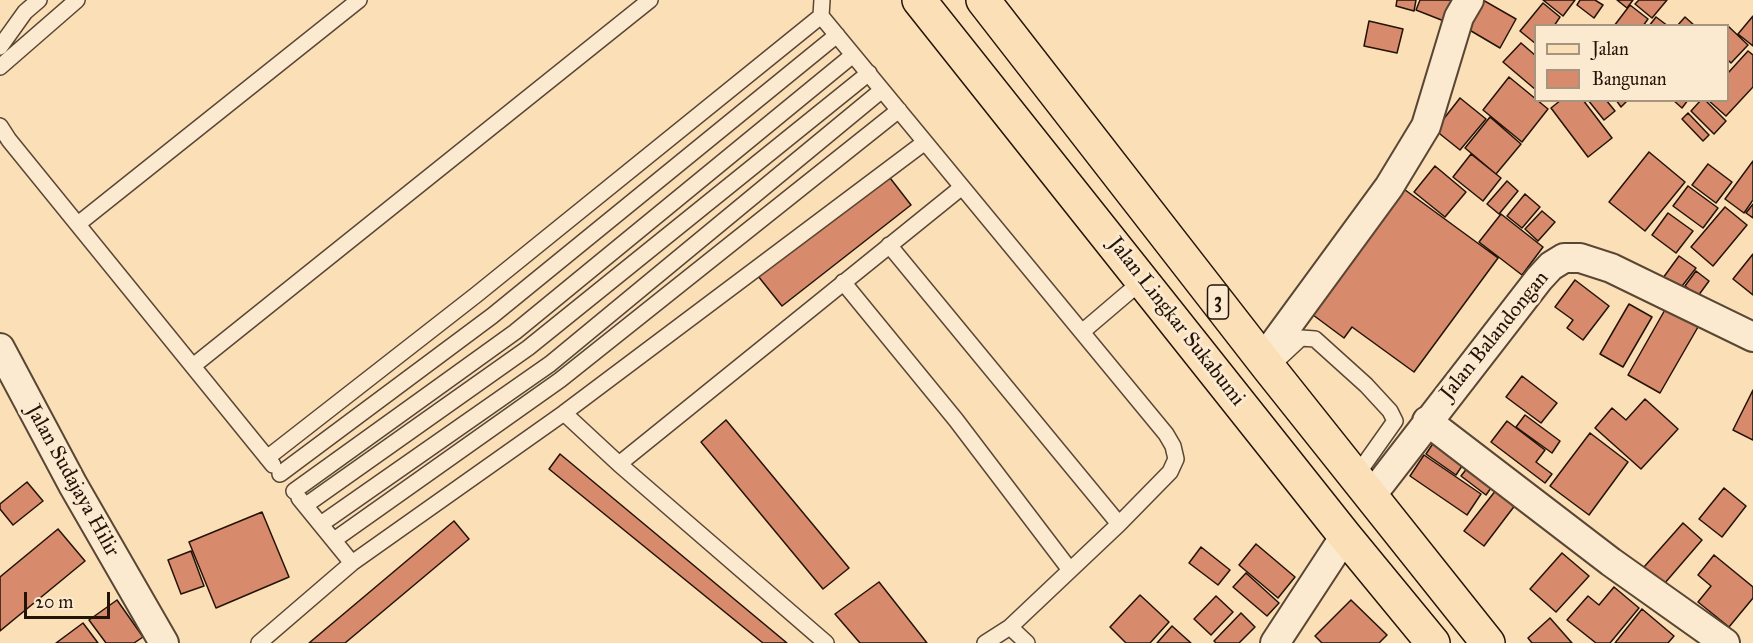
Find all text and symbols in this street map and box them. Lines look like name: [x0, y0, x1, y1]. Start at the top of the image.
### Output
legend: [1534, 24, 1729, 102]
text: Jalan: [1592, 38, 1629, 60]
text: Bangunan: [1592, 68, 1667, 90]
street label: Jalan Lingkar Sukabumi: [1102, 233, 1250, 411]
street label: Jalan Balandongan: [1435, 266, 1555, 406]
road number: 3: [1208, 285, 1228, 319]
street label: Jalan Sudajaya Hilir: [20, 400, 124, 562]
scale bar: [27, 580, 112, 618]
text: 20 m: [35, 591, 73, 613]

